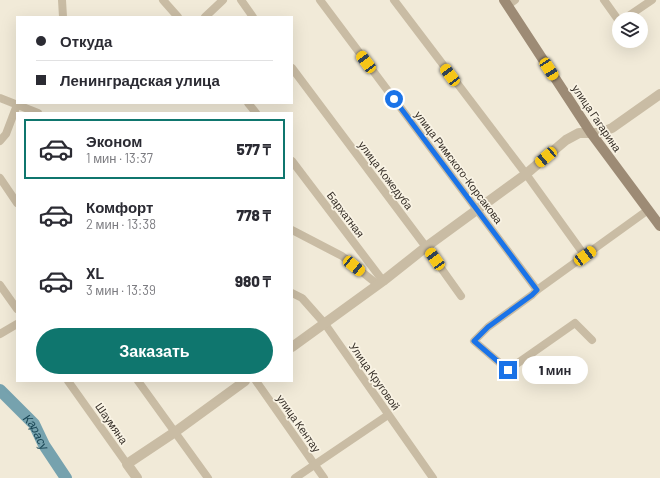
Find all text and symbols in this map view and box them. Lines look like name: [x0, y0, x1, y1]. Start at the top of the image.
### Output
map controls: [612, 12, 648, 48]
button: layers: [612, 12, 648, 48]
text: Откуда: [60, 32, 112, 50]
car: [354, 49, 378, 75]
car: [537, 56, 561, 82]
car: [438, 62, 462, 88]
text: Ленинградская улица: [60, 71, 220, 89]
street label: улица Гагарина: [570, 82, 625, 155]
route start: [385, 90, 403, 108]
street label: улица Римского-Корсакова: [412, 108, 506, 226]
icon: car: [38, 131, 74, 167]
text: Эконом: [86, 132, 142, 150]
street label: улица Кожедуба: [356, 138, 416, 212]
text: 577 ₸: [236, 140, 271, 158]
car: [533, 145, 559, 169]
text: 1 мин · 13:37: [86, 150, 153, 166]
street label: Бархатная: [325, 189, 367, 239]
icon: car: [38, 197, 74, 233]
text: Комфорт: [86, 198, 153, 216]
text: 778 ₸: [236, 206, 271, 224]
text: 2 мин · 13:38: [86, 216, 156, 232]
car: [572, 244, 598, 268]
car: [423, 246, 447, 272]
car: [341, 254, 367, 278]
icon: car: [38, 263, 74, 299]
text: XL: [86, 264, 104, 282]
text: 980 ₸: [235, 272, 271, 290]
text: 3 мин · 13:39: [86, 282, 156, 298]
button: Заказать: [36, 328, 273, 374]
street label: Улица Круговой: [347, 340, 403, 412]
callout: 1 мин: [522, 356, 588, 384]
route end: [499, 361, 517, 379]
text: 1 мин: [539, 362, 571, 378]
street label: улица Кентау: [274, 392, 324, 455]
street label: Шаумяна: [93, 400, 131, 447]
water label: Карасу: [21, 411, 53, 454]

